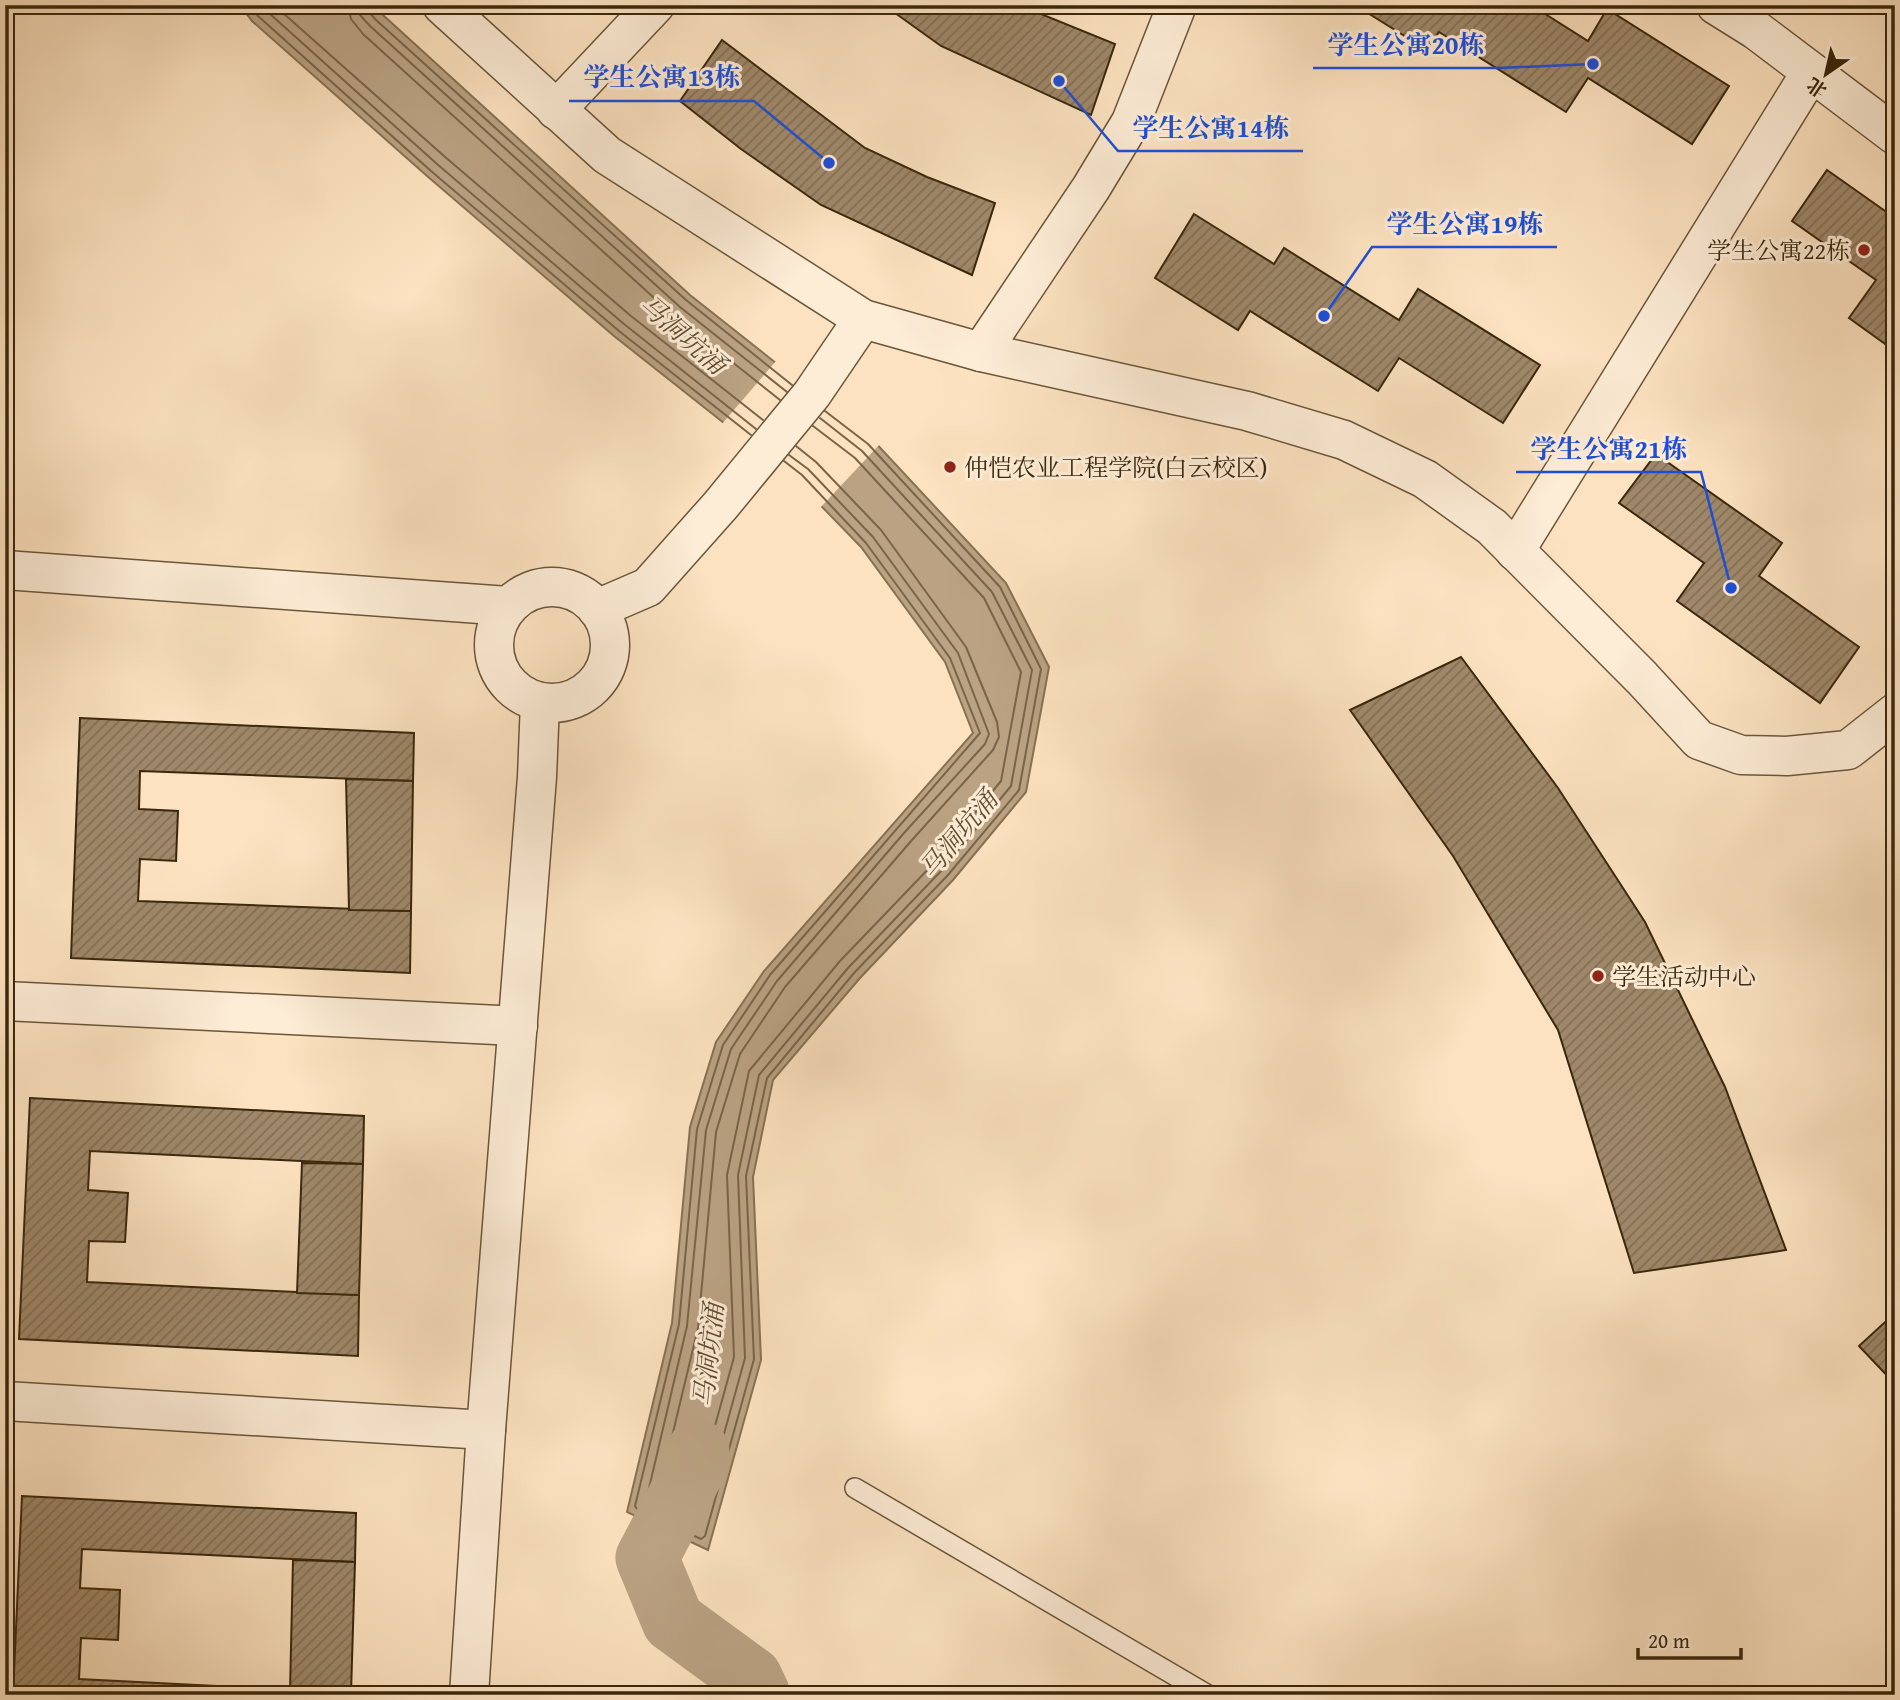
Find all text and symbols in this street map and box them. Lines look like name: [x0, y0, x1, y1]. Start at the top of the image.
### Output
callout: 学生公寓20栋: [1313, 21, 1498, 68]
text: 学生公寓20栋: [1328, 25, 1484, 64]
north arrow: [1792, 38, 1862, 108]
callout: 学生公寓13栋: [569, 54, 754, 101]
text: 学生公寓13栋: [584, 57, 740, 96]
text: 北: [1801, 71, 1832, 105]
callout: 学生公寓14栋: [1118, 104, 1303, 151]
text: 学生公寓14栋: [1133, 108, 1289, 147]
callout: 学生公寓19栋: [1372, 200, 1557, 247]
text: 学生公寓19栋: [1387, 204, 1543, 243]
place label: 学生公寓22栋: [1707, 233, 1850, 268]
marker: 学生公寓22栋: [1856, 242, 1872, 258]
water label: 马洞坑涌: [631, 285, 737, 385]
callout: 学生公寓21栋: [1516, 425, 1701, 472]
text: 学生公寓21栋: [1531, 429, 1687, 468]
place label: 仲恺农业工程学院(白云校区): [964, 450, 1267, 485]
marker: 仲恺农业工程学院(白云校区): [942, 459, 958, 475]
water label: 马洞坑涌: [910, 779, 1008, 886]
place label: 学生活动中心: [1612, 959, 1756, 994]
marker: 学生活动中心: [1590, 968, 1606, 984]
water label: 马洞坑涌: [683, 1298, 733, 1409]
scale bar: [1638, 1616, 1741, 1660]
text: 20 m: [1648, 1625, 1690, 1656]

